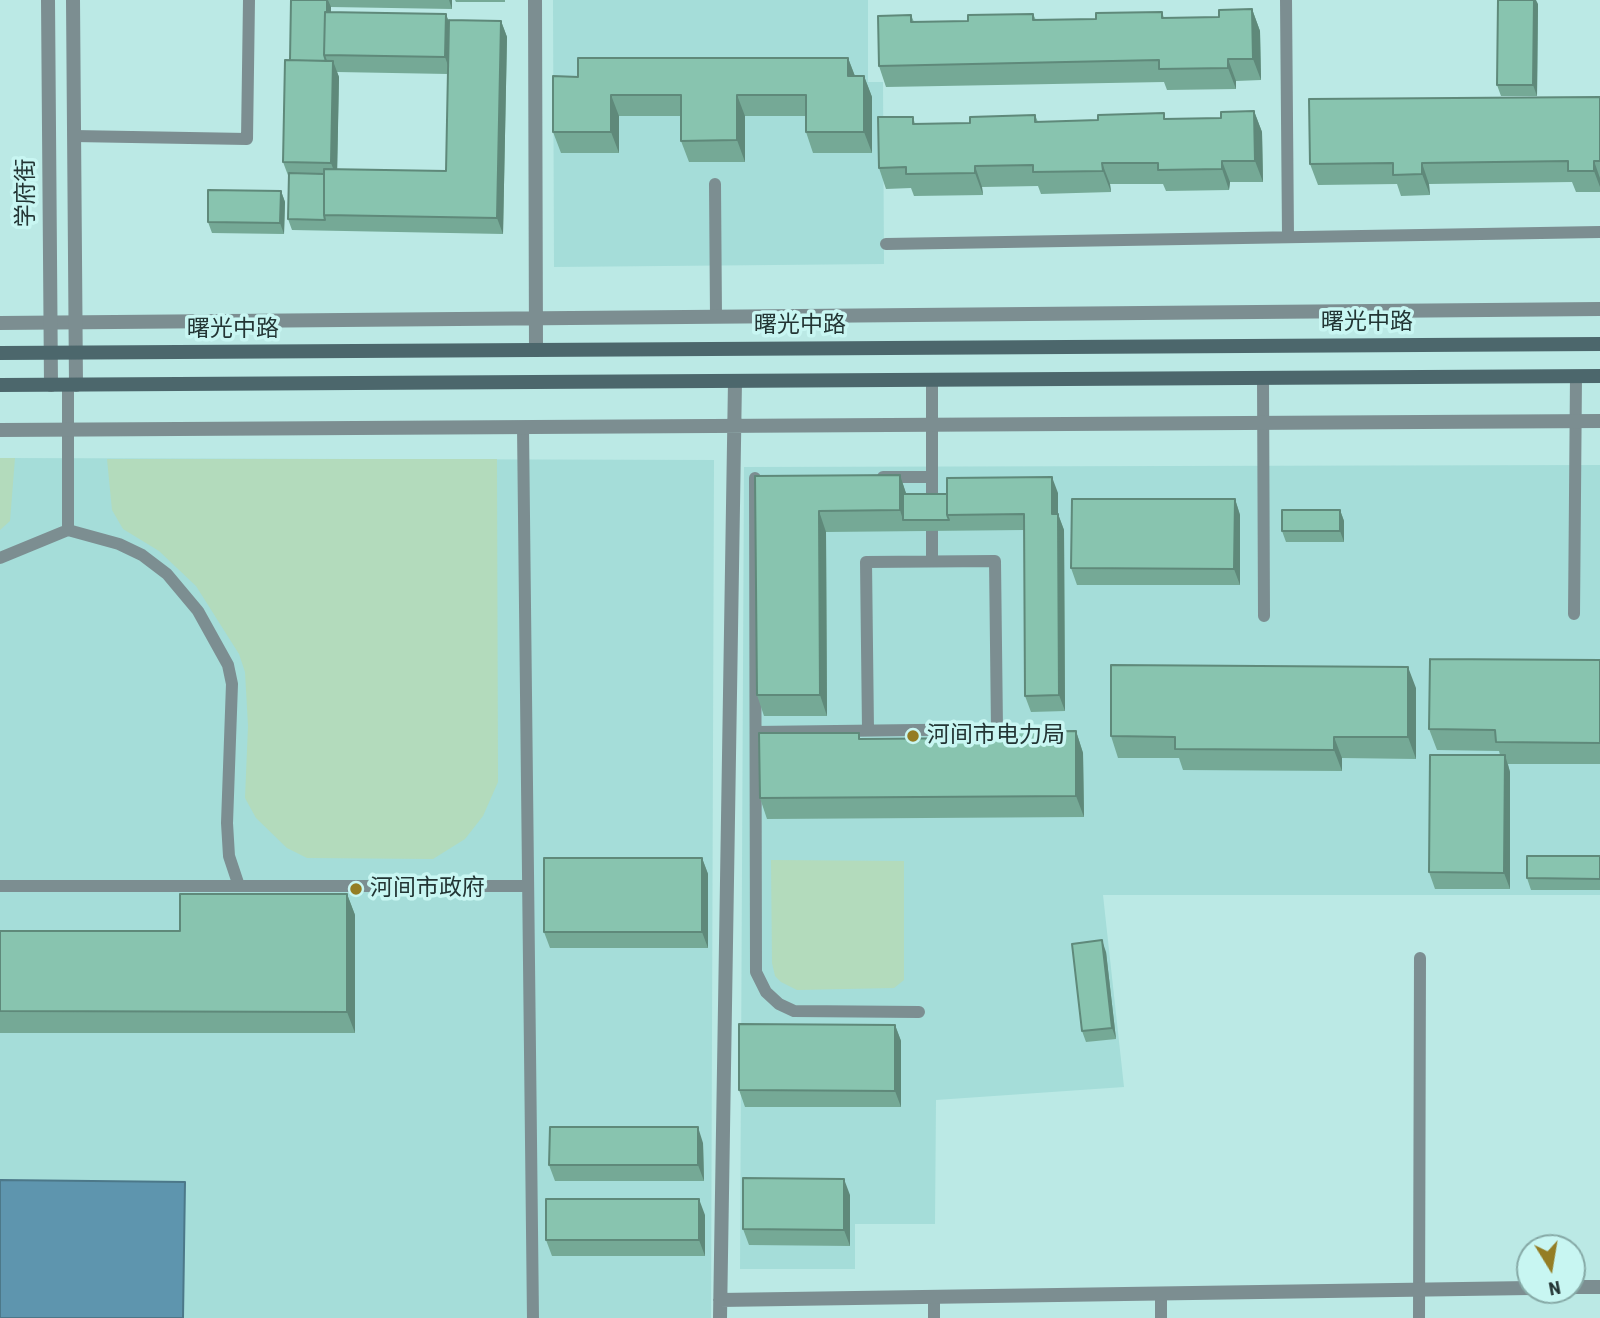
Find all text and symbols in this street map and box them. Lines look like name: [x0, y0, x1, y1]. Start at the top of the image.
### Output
street label: 学府街: [13, 159, 41, 227]
street label: 曙光中路: [1321, 309, 1413, 337]
street label: 曙光中路: [754, 312, 846, 340]
street label: 曙光中路: [187, 316, 279, 344]
place label: 河间市电力局: [927, 722, 1065, 750]
marker: 河间市电力局: [905, 728, 921, 744]
place label: 河间市政府: [370, 875, 485, 903]
marker: 河间市政府: [348, 881, 364, 897]
north arrow: [1516, 1234, 1586, 1304]
text: N: [1547, 1276, 1563, 1301]

